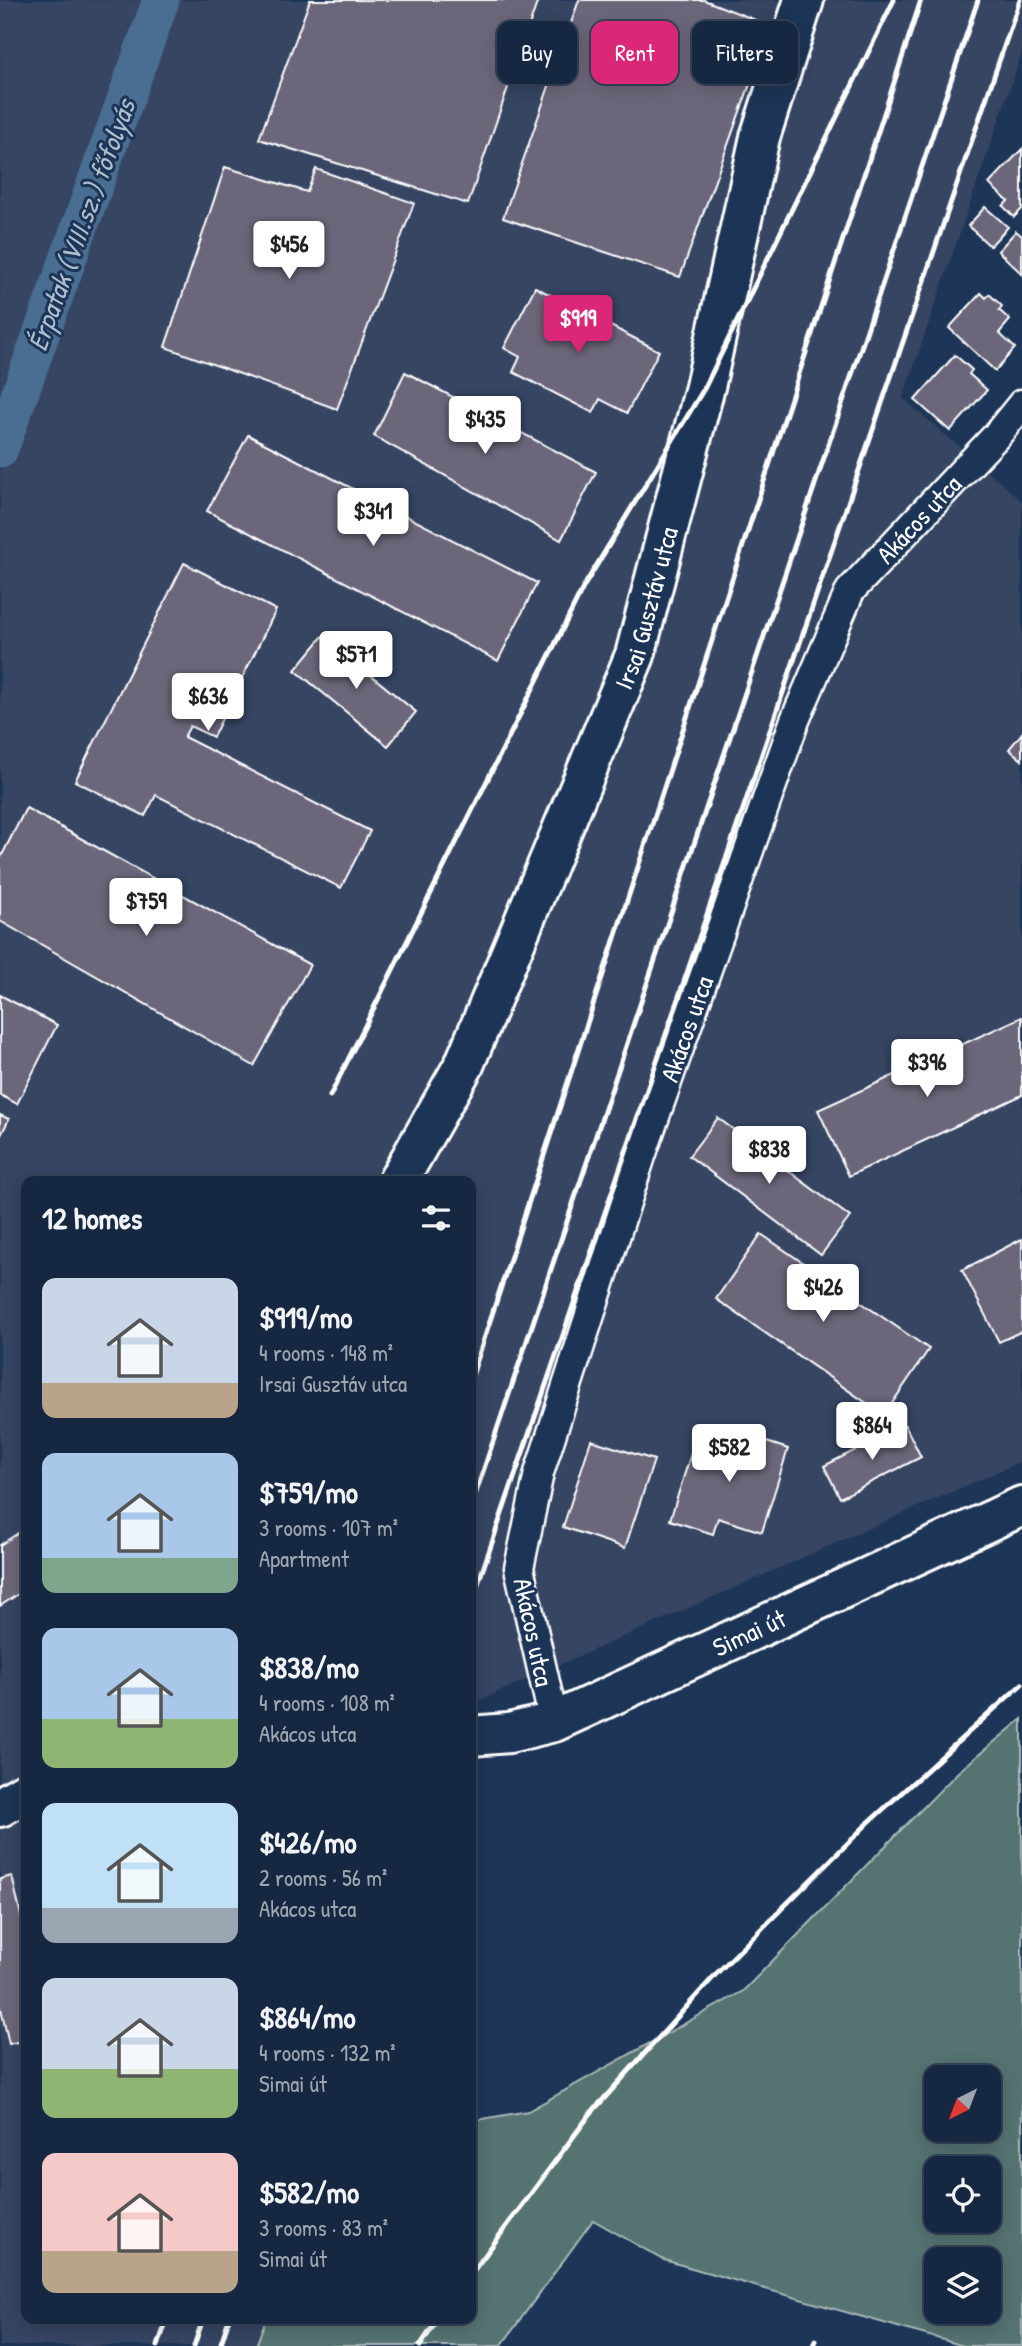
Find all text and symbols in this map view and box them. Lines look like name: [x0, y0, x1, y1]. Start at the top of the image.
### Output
chip: Buy: [497, 21, 577, 84]
chip: Rent: [591, 21, 678, 84]
chip: Filters: [692, 21, 798, 84]
water label: Érpatak (VIII.sz.) főfolyás: [18, 92, 145, 356]
pin: $456: [248, 222, 330, 281]
text: $456: [269, 228, 309, 259]
pin: $919: [537, 296, 619, 355]
text: $919: [560, 302, 596, 333]
pin: $435: [444, 396, 526, 456]
text: $435: [465, 403, 505, 434]
street label: Akácos utca: [868, 467, 969, 571]
pin: $341: [332, 489, 414, 548]
text: $341: [354, 495, 392, 526]
street label: Irsai Gusztáv utca: [605, 523, 685, 694]
pin: $571: [315, 632, 397, 691]
text: $571: [335, 638, 377, 669]
pin: $636: [167, 674, 249, 733]
text: $636: [188, 680, 228, 711]
pin: $759: [105, 878, 187, 938]
text: $759: [125, 885, 167, 916]
street label: Akácos utca: [651, 971, 721, 1086]
pin: $396: [886, 1040, 968, 1099]
text: $396: [907, 1046, 947, 1077]
pin: $838: [728, 1126, 810, 1186]
text: $838: [748, 1133, 790, 1164]
text: 12 homes: [42, 1198, 142, 1238]
icon: filters: [417, 1199, 455, 1237]
pin: $426: [782, 1264, 864, 1324]
text: $426: [803, 1271, 843, 1302]
text: $919/mo: [259, 1297, 352, 1337]
icon: home: [98, 1306, 182, 1390]
text: 4 rooms · 148 m²: [259, 1337, 393, 1368]
text: Irsai Gusztáv utca: [259, 1368, 407, 1399]
pin: $864: [831, 1402, 913, 1462]
text: $864: [852, 1409, 892, 1440]
pin: $582: [688, 1424, 770, 1484]
text: $582: [708, 1431, 750, 1462]
text: $759/mo: [259, 1472, 358, 1512]
icon: home: [98, 1481, 182, 1565]
text: 3 rooms · 107 m²: [259, 1512, 398, 1543]
text: Apartment: [259, 1543, 349, 1574]
street label: Akácos utca: [505, 1575, 563, 1689]
street label: Simai út: [707, 1600, 792, 1664]
text: $838/mo: [259, 1647, 359, 1687]
icon: home: [98, 1656, 182, 1740]
text: 4 rooms · 108 m²: [259, 1687, 395, 1718]
text: Akácos utca: [259, 1718, 356, 1749]
text: $426/mo: [259, 1822, 357, 1862]
icon: home: [98, 1831, 182, 1915]
text: 2 rooms · 56 m²: [259, 1862, 387, 1893]
text: Akácos utca: [259, 1893, 356, 1924]
text: $864/mo: [259, 1997, 356, 2037]
icon: home: [98, 2006, 182, 2090]
text: 4 rooms · 132 m²: [259, 2037, 396, 2068]
north arrow: [924, 2065, 1001, 2142]
map controls: [924, 2065, 1001, 2324]
text: Simai út: [259, 2068, 327, 2099]
button: locate: [924, 2156, 1001, 2233]
text: $582/mo: [259, 2172, 359, 2212]
icon: home: [98, 2181, 182, 2265]
text: 3 rooms · 83 m²: [259, 2212, 388, 2243]
text: Simai út: [259, 2243, 327, 2274]
button: layers: [924, 2247, 1001, 2324]

